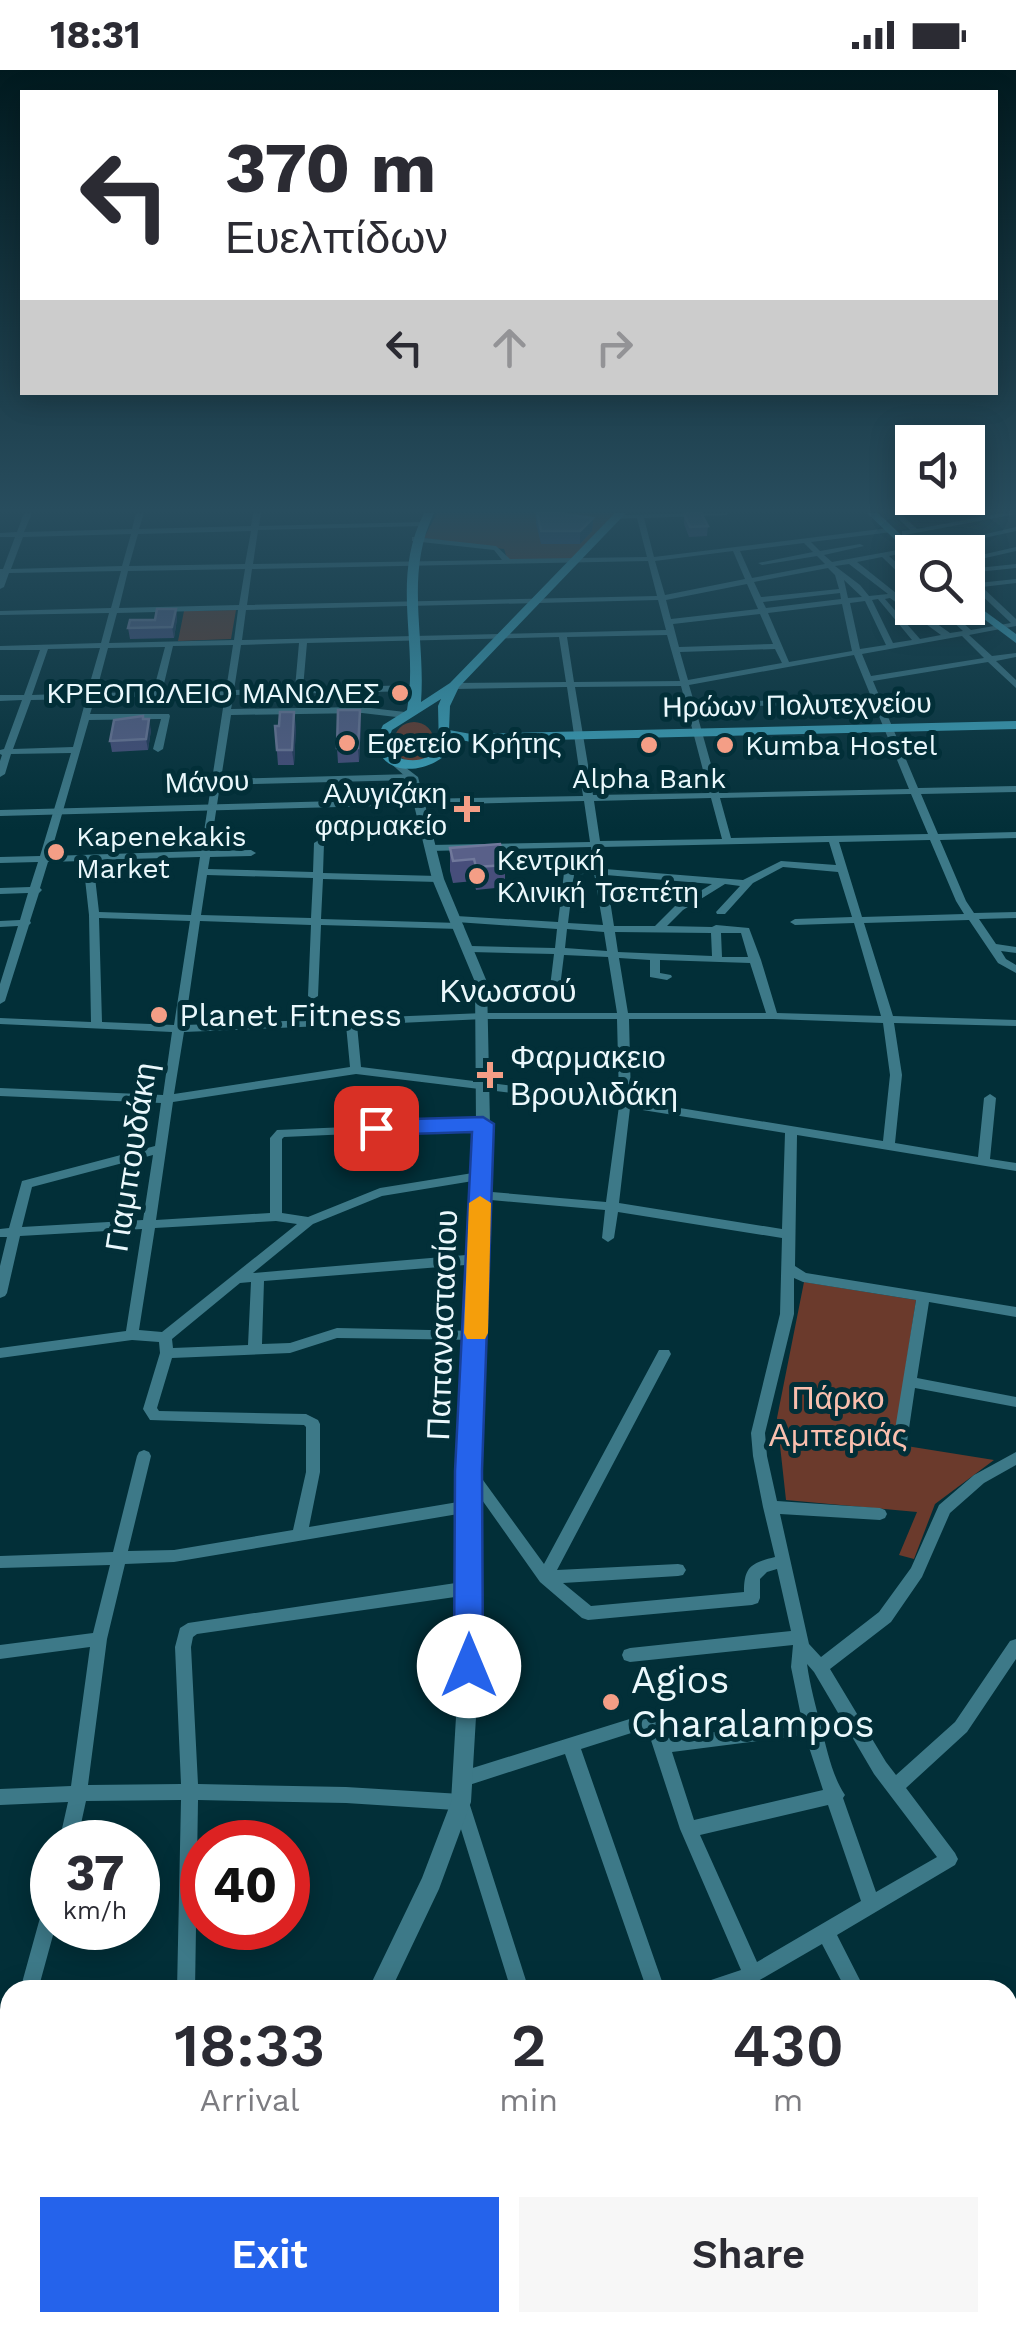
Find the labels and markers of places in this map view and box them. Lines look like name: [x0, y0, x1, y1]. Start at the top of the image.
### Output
place label: ΚΡΕΟΠΩΛΕΙΟ ΜΑΝΩΛΕΣ: [47, 677, 380, 710]
marker: ΚΡΕΟΠΩΛΕΙΟ ΜΑΝΩΛΕΣ: [389, 682, 411, 704]
place label: Εφετείο Κρήτης: [367, 727, 562, 760]
place label: Kumba Hostel: [745, 729, 938, 762]
marker: Εφετείο Κρήτης: [336, 732, 358, 754]
marker: Alpha Bank: [638, 734, 660, 756]
marker: Kumba Hostel: [714, 734, 736, 756]
place label: Alpha Bank: [572, 762, 726, 795]
place label: Αλυγιζάκη φαρμακείο: [315, 777, 447, 842]
marker: Αλυγιζάκη φαρμακείο: [456, 798, 478, 820]
place label: Kapenekakis Market: [76, 820, 247, 885]
marker: Kapenekakis Market: [45, 841, 67, 863]
place label: Κεντρική Κλινική Τσεπέτη: [497, 844, 699, 909]
marker: Κεντρική Κλινική Τσεπέτη: [466, 865, 488, 887]
place label: Planet Fitness: [179, 996, 402, 1034]
marker: Planet Fitness: [148, 1004, 170, 1026]
place label: Φαρμακειο Βρουλιδάκη: [510, 1038, 678, 1113]
marker: Φαρμακειο Βρουλιδάκη: [479, 1064, 501, 1086]
pin: [334, 1086, 419, 1171]
place label: Agios Charalampos: [631, 1658, 875, 1746]
marker: Agios Charalampos: [600, 1691, 622, 1713]

